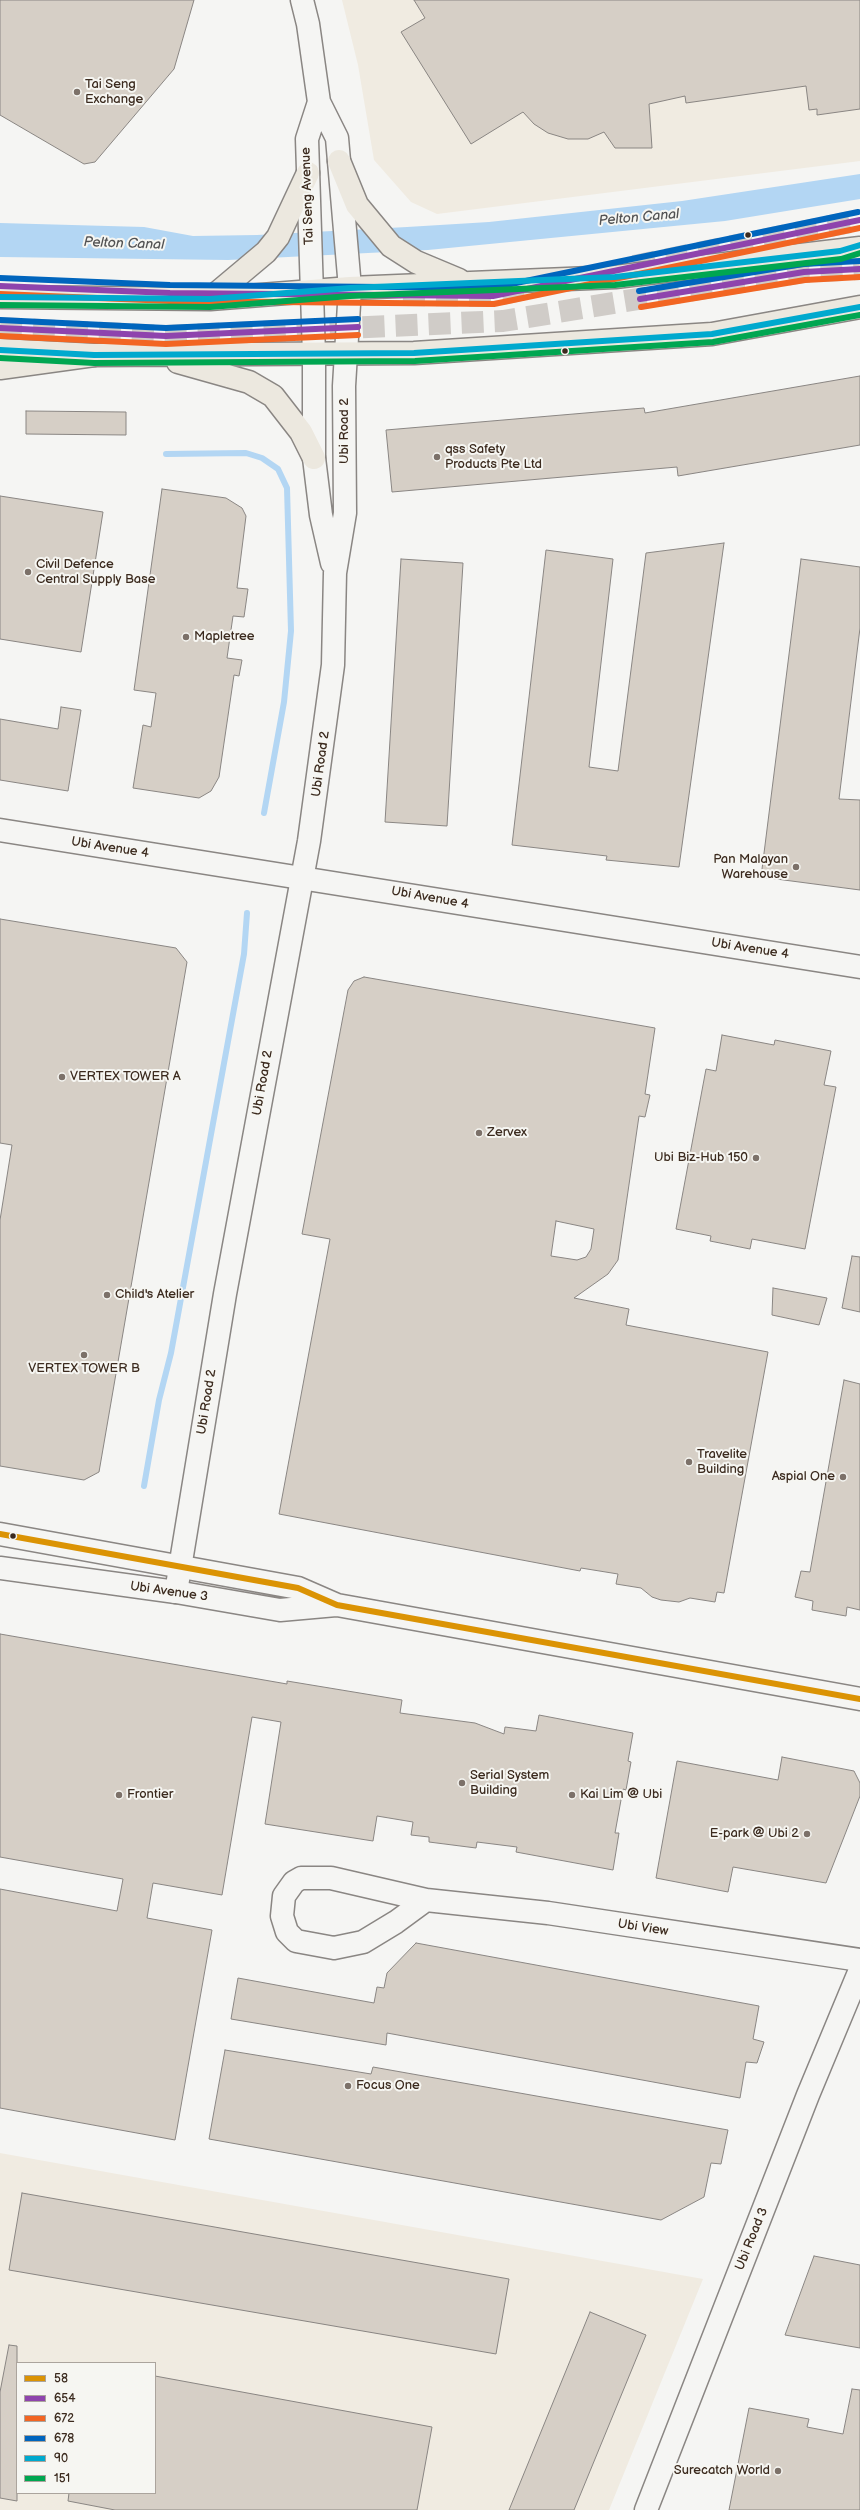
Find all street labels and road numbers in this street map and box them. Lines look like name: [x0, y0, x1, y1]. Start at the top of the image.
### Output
street label: Tai Seng Avenue: [298, 147, 318, 245]
street label: Ubi Road 2: [337, 398, 353, 464]
street label: Ubi Road 2: [309, 730, 333, 798]
street label: Ubi Avenue 4: [70, 834, 150, 862]
street label: Ubi Avenue 4: [390, 884, 470, 912]
street label: Ubi Avenue 4: [710, 935, 790, 963]
street label: Ubi Road 2: [250, 1049, 276, 1117]
street label: Ubi Road 2: [194, 1368, 220, 1436]
street label: Ubi Avenue 3: [129, 1579, 209, 1605]
street label: Ubi View: [617, 1916, 669, 1940]
street label: Ubi Road 3: [732, 2205, 772, 2273]

